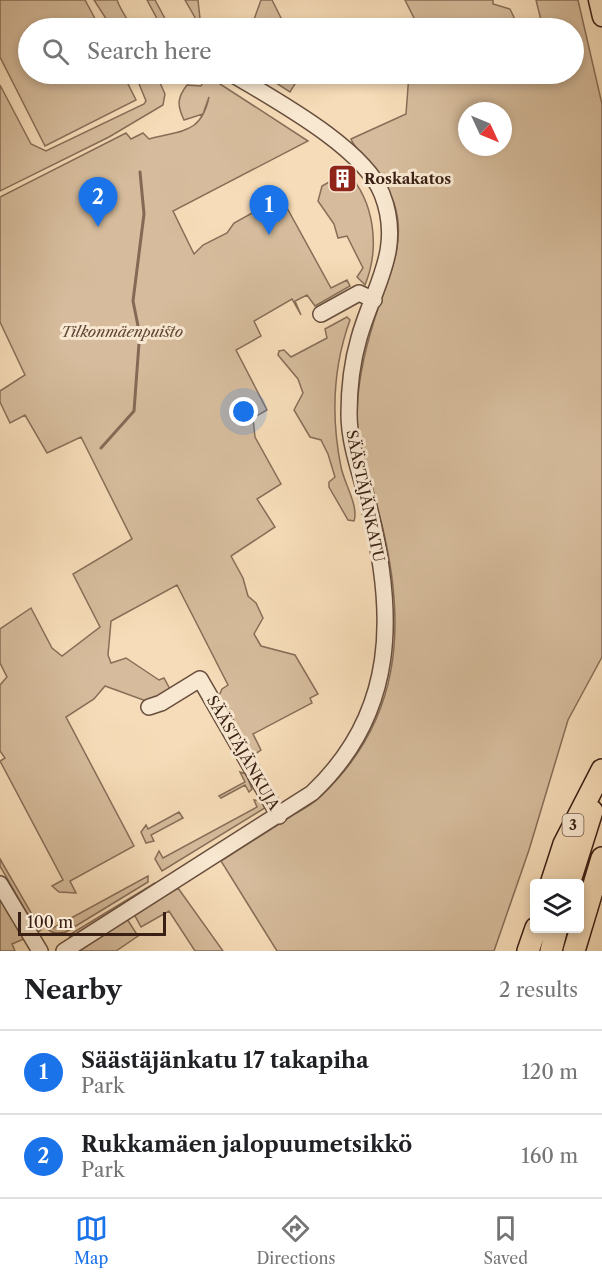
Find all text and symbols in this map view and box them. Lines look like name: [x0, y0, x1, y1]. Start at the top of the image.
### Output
search box: [18, 18, 584, 84]
icon: search: [39, 35, 72, 68]
text: Search here: [87, 38, 212, 65]
north arrow: [458, 102, 512, 156]
building icon: Roskakatos: [327, 163, 359, 195]
place label: Roskakatos: [364, 169, 451, 188]
pin: 2: [78, 178, 118, 227]
pin: 1: [250, 186, 288, 235]
park label: Tilkonmäenpuisto: [61, 322, 183, 341]
your location: [229, 397, 258, 426]
street label: SÄÄSTÄJÄNKATU: [342, 428, 389, 564]
street label: SÄÄSTÄJÄNKUJA: [203, 692, 284, 814]
road number: 3: [562, 814, 584, 836]
map controls: [530, 879, 584, 933]
button: layers: [530, 879, 584, 933]
scale bar: [18, 909, 166, 936]
text: 100 m: [27, 912, 73, 932]
text: Nearby: [24, 974, 122, 1006]
text: 2 results: [499, 978, 578, 1002]
text: Säästäjänkatu 17 takapiha: [81, 1047, 369, 1074]
text: 1: [39, 1060, 48, 1084]
text: 120 m: [521, 1060, 578, 1084]
text: Park: [81, 1074, 124, 1098]
text: Rukkamäen jalopuumetsikkö: [81, 1131, 412, 1158]
text: 2: [38, 1144, 49, 1168]
text: 160 m: [521, 1144, 578, 1168]
text: Park: [81, 1158, 124, 1182]
tab: Map: [74, 1212, 108, 1268]
tab: Directions: [256, 1212, 335, 1268]
tab: Saved: [484, 1212, 528, 1268]

